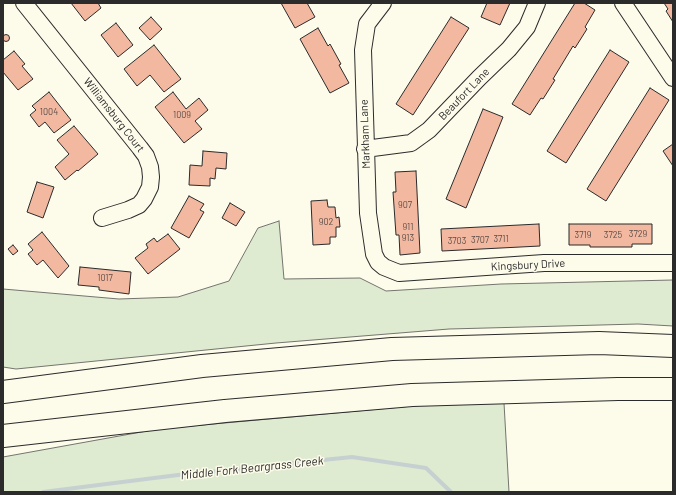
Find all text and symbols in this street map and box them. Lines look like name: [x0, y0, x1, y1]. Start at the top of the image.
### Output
street label: Beaufort Lane: [436, 65, 492, 123]
street label: Williamsburg Court: [81, 75, 147, 155]
street label: Markham Lane: [357, 99, 373, 169]
house number: 1004: [40, 107, 58, 117]
house number: 1009: [173, 110, 191, 120]
house number: 907: [398, 200, 412, 210]
house number: 902: [319, 217, 333, 227]
house number: 911: [403, 222, 413, 232]
house number: 3729: [629, 229, 647, 239]
house number: 3719: [575, 230, 591, 240]
house number: 3725: [604, 230, 622, 240]
house number: 913: [402, 233, 414, 243]
house number: 3711: [493, 234, 509, 244]
house number: 3707: [471, 235, 489, 245]
house number: 3703: [448, 236, 466, 246]
street label: Kingsbury Drive: [490, 256, 566, 274]
house number: 1017: [97, 273, 113, 283]
water label: Middle Fork Beargrass Creek: [180, 453, 324, 483]

